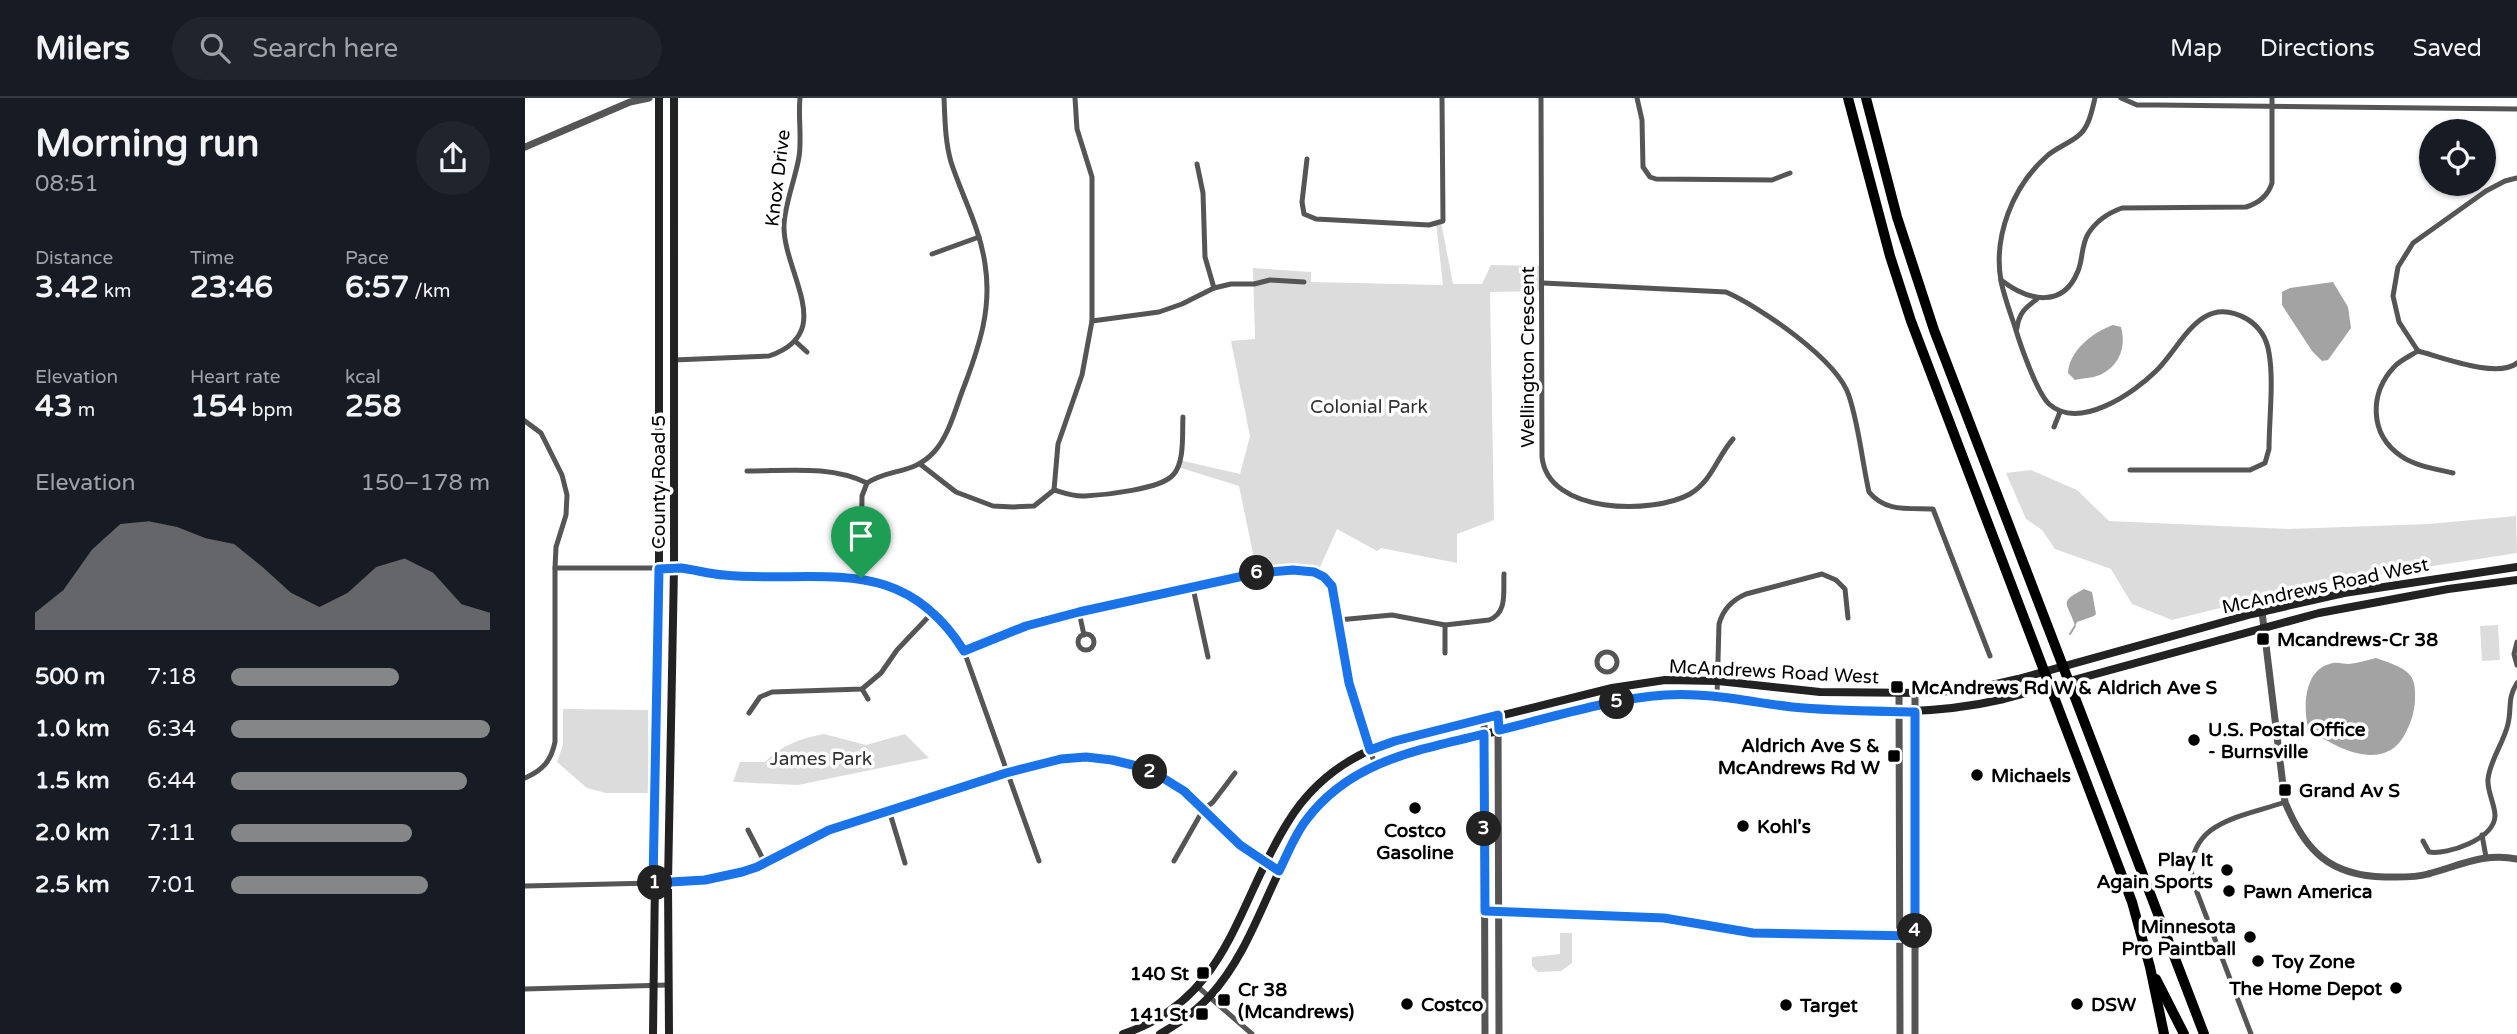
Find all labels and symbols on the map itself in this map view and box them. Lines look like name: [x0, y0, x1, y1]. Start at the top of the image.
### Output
street label: Knox Drive: [761, 128, 795, 228]
street label: Wellington Crescent: [1517, 266, 1539, 448]
park label: Colonial Park: [1310, 396, 1428, 418]
street label: County Road 5: [648, 415, 670, 549]
pin: [831, 506, 891, 578]
street label: McAndrews Road West: [2220, 553, 2431, 619]
pin: 6: [1239, 556, 1275, 590]
place label: Mcandrews-Cr 38: [2277, 629, 2438, 651]
marker: Mcandrews-Cr 38: [2255, 631, 2271, 647]
street label: McAndrews Road West: [1668, 656, 1880, 688]
place label: McAndrews Rd W & Aldrich Ave S: [1911, 677, 2218, 699]
marker: McAndrews Rd W & Aldrich Ave S: [1889, 679, 1905, 695]
pin: 5: [1599, 684, 1635, 720]
place label: U.S. Postal Office - Burnsville: [2208, 719, 2366, 763]
marker: U.S. Postal Office - Burnsville: [2186, 732, 2202, 748]
place label: Aldrich Ave S & McAndrews Rd W: [1718, 735, 1881, 779]
park label: James Park: [770, 748, 872, 770]
marker: Aldrich Ave S & McAndrews Rd W: [1886, 748, 1902, 764]
pin: 2: [1133, 754, 1167, 790]
place label: Michaels: [1991, 765, 2071, 787]
marker: Michaels: [1969, 767, 1985, 783]
place label: Grand Av S: [2299, 780, 2400, 802]
marker: Grand Av S: [2277, 782, 2293, 798]
marker: Costco Gasoline: [1407, 800, 1423, 816]
pin: 3: [1467, 812, 1501, 846]
place label: Kohl's: [1757, 816, 1811, 838]
marker: Kohl's: [1735, 818, 1751, 834]
place label: Costco Gasoline: [1376, 820, 1454, 864]
place label: Play It Again Sports: [2096, 849, 2214, 894]
marker: Play It Again Sports: [2219, 862, 2235, 878]
pin: 1: [638, 866, 673, 900]
place label: Pawn America: [2243, 881, 2372, 903]
marker: Pawn America: [2221, 883, 2237, 899]
pin: 4: [1897, 914, 1933, 948]
place label: Minnesota Pro Paintball: [2121, 916, 2236, 960]
marker: Minnesota Pro Paintball: [2242, 929, 2258, 945]
place label: Toy Zone: [2271, 951, 2355, 974]
marker: Toy Zone: [2250, 953, 2266, 969]
place label: 140 St: [1130, 963, 1190, 985]
marker: 140 St: [1195, 965, 1211, 981]
place label: The Home Depot: [2228, 978, 2383, 1001]
place label: Cr 38 (Mcandrews): [1238, 979, 1354, 1023]
marker: The Home Depot: [2388, 980, 2404, 996]
marker: Cr 38 (Mcandrews): [1216, 992, 1232, 1008]
place label: Costco: [1421, 994, 1483, 1016]
place label: DSW: [2091, 994, 2137, 1016]
place label: Target: [1799, 995, 1858, 1018]
marker: Costco: [1399, 996, 1415, 1012]
marker: DSW: [2069, 996, 2085, 1012]
marker: Target: [1778, 997, 1794, 1013]
place label: 141 St: [1129, 1004, 1189, 1026]
marker: 141 St: [1194, 1006, 1210, 1022]

